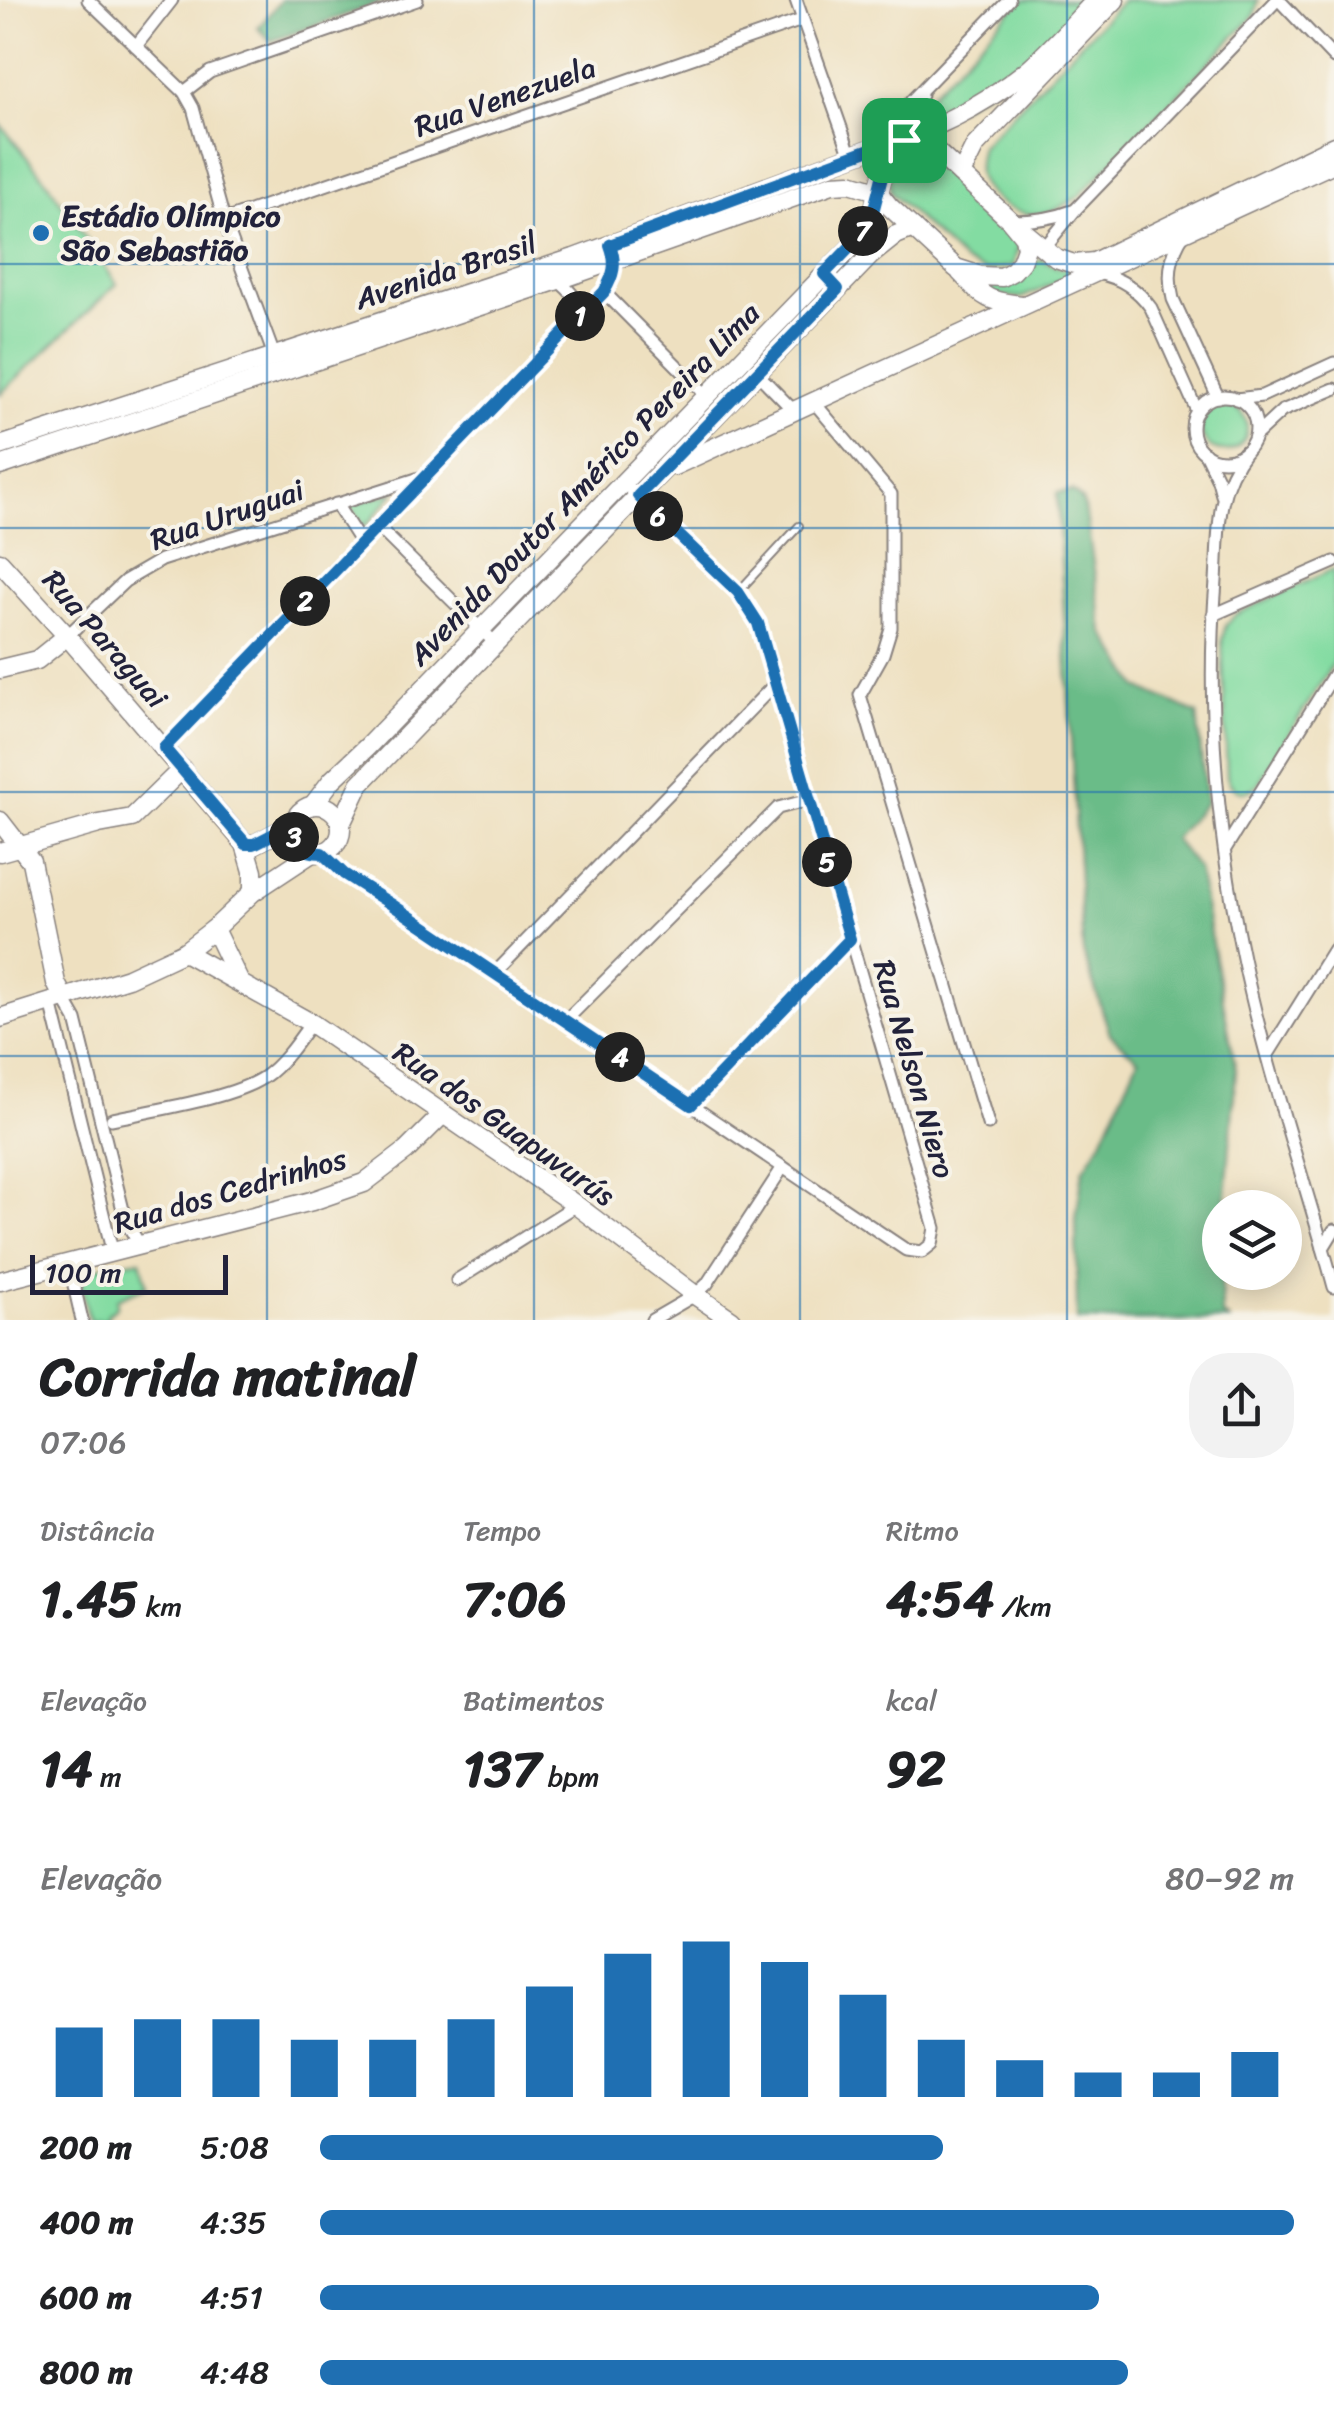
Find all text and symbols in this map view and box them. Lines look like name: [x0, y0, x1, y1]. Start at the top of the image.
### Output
street label: Rua Venezuela: [407, 41, 603, 153]
pin: [862, 98, 947, 183]
icon: arrive: [877, 113, 932, 168]
place label: Estádio Olímpico São Sebastião: [60, 189, 281, 277]
pin: 7: [838, 206, 888, 256]
text: 7: [855, 206, 871, 255]
street label: Avenida Brasil: [347, 216, 545, 326]
marker: Estádio Olímpico São Sebastião: [30, 222, 52, 244]
street label: Avenida Doutor Américo Pereira Lima: [394, 288, 774, 680]
pin: 1: [555, 291, 605, 341]
text: 1: [574, 291, 586, 340]
street label: Rua Uruguai: [143, 463, 312, 567]
pin: 6: [633, 491, 683, 541]
text: 6: [650, 491, 666, 540]
street label: Rua Paraguai: [28, 556, 183, 723]
pin: 2: [280, 576, 330, 626]
text: 2: [297, 576, 313, 625]
pin: 3: [269, 812, 319, 862]
text: 3: [286, 812, 302, 861]
pin: 5: [802, 837, 852, 887]
text: 5: [818, 837, 836, 886]
street label: Rua Nelson Niero: [857, 953, 971, 1185]
street label: Rua dos Guapuvurús: [381, 1027, 627, 1222]
pin: 4: [595, 1032, 645, 1082]
text: 4: [611, 1032, 629, 1081]
street label: Rua dos Cedrinhos: [107, 1132, 353, 1250]
map controls: [1202, 1190, 1302, 1290]
button: layers: [1202, 1190, 1302, 1290]
text: 100 m: [45, 1248, 121, 1297]
scale bar: [30, 1250, 228, 1294]
text: Corrida matinal: [40, 1328, 416, 1425]
button: share: [1189, 1353, 1294, 1458]
text: 07:06: [40, 1414, 127, 1471]
text: Distância: [40, 1506, 155, 1555]
text: Tempo: [463, 1506, 541, 1555]
text: Ritmo: [886, 1506, 959, 1555]
text: 1.45: [40, 1555, 138, 1644]
text: 7:06: [463, 1555, 567, 1644]
text: 4:54: [886, 1555, 994, 1644]
text: km: [138, 1582, 182, 1631]
text: /km: [994, 1582, 1052, 1631]
text: Elevação: [40, 1676, 147, 1725]
text: Batimentos: [463, 1676, 604, 1725]
text: kcal: [886, 1676, 937, 1725]
text: 14: [40, 1725, 93, 1814]
text: 137: [463, 1725, 540, 1814]
text: 92: [886, 1725, 946, 1814]
text: m: [93, 1752, 122, 1801]
text: bpm: [540, 1752, 599, 1801]
text: Elevação: [40, 1850, 162, 1907]
text: 80–92 m: [1165, 1850, 1294, 1907]
text: 200 m: [40, 2119, 132, 2176]
text: 5:08: [200, 2119, 269, 2176]
text: 400 m: [40, 2194, 133, 2251]
text: 4:35: [200, 2194, 267, 2251]
text: 600 m: [40, 2269, 132, 2326]
text: 4:51: [200, 2269, 263, 2326]
text: 800 m: [40, 2344, 133, 2401]
text: 4:48: [200, 2344, 269, 2401]

